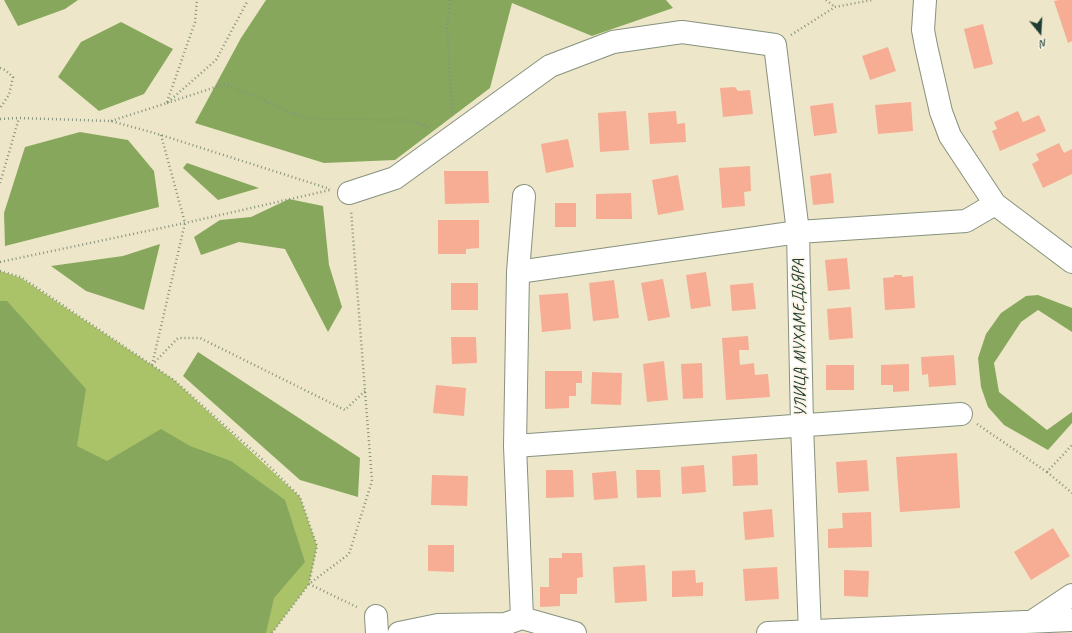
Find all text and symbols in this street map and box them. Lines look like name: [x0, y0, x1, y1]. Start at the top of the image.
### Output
north arrow: [1020, 12, 1060, 52]
text: N: [1038, 36, 1049, 51]
street label: УЛИЦА МУХАМЕДЬЯРА: [788, 259, 812, 417]

